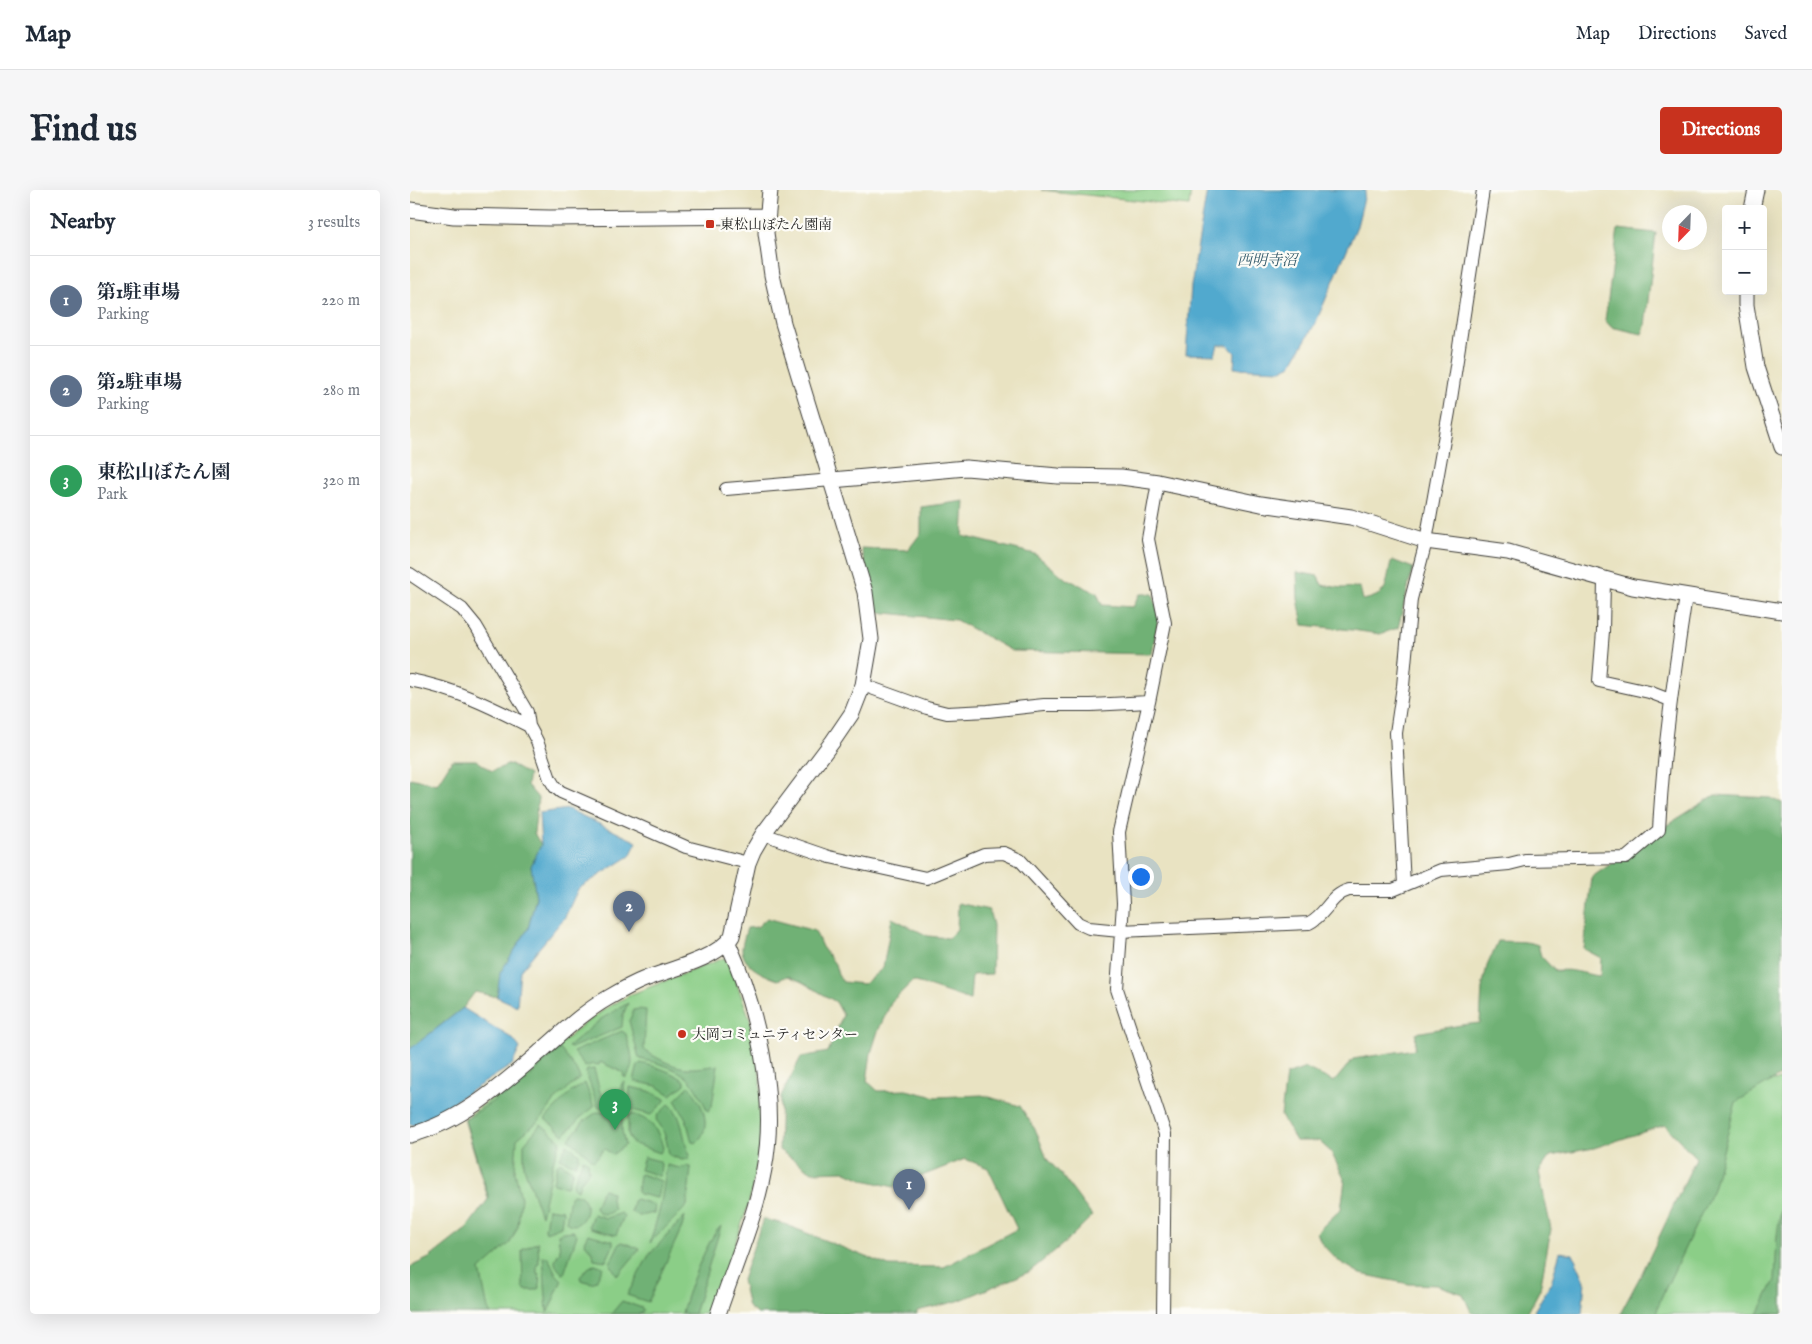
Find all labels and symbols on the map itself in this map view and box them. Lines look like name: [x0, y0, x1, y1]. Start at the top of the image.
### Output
north arrow: [1662, 205, 1707, 250]
place label: 東松山ぼたん園南: [720, 216, 832, 234]
marker: 東松山ぼたん園南: [704, 218, 716, 230]
water label: 西明寺沼: [1237, 251, 1300, 270]
your location: [1128, 864, 1154, 890]
pin: 2: [613, 891, 645, 932]
place label: 大岡コミュニティセンター: [692, 1026, 858, 1044]
marker: 大岡コミュニティセンター: [676, 1028, 688, 1040]
pin: 3: [599, 1089, 631, 1130]
pin: 1: [893, 1169, 925, 1210]

